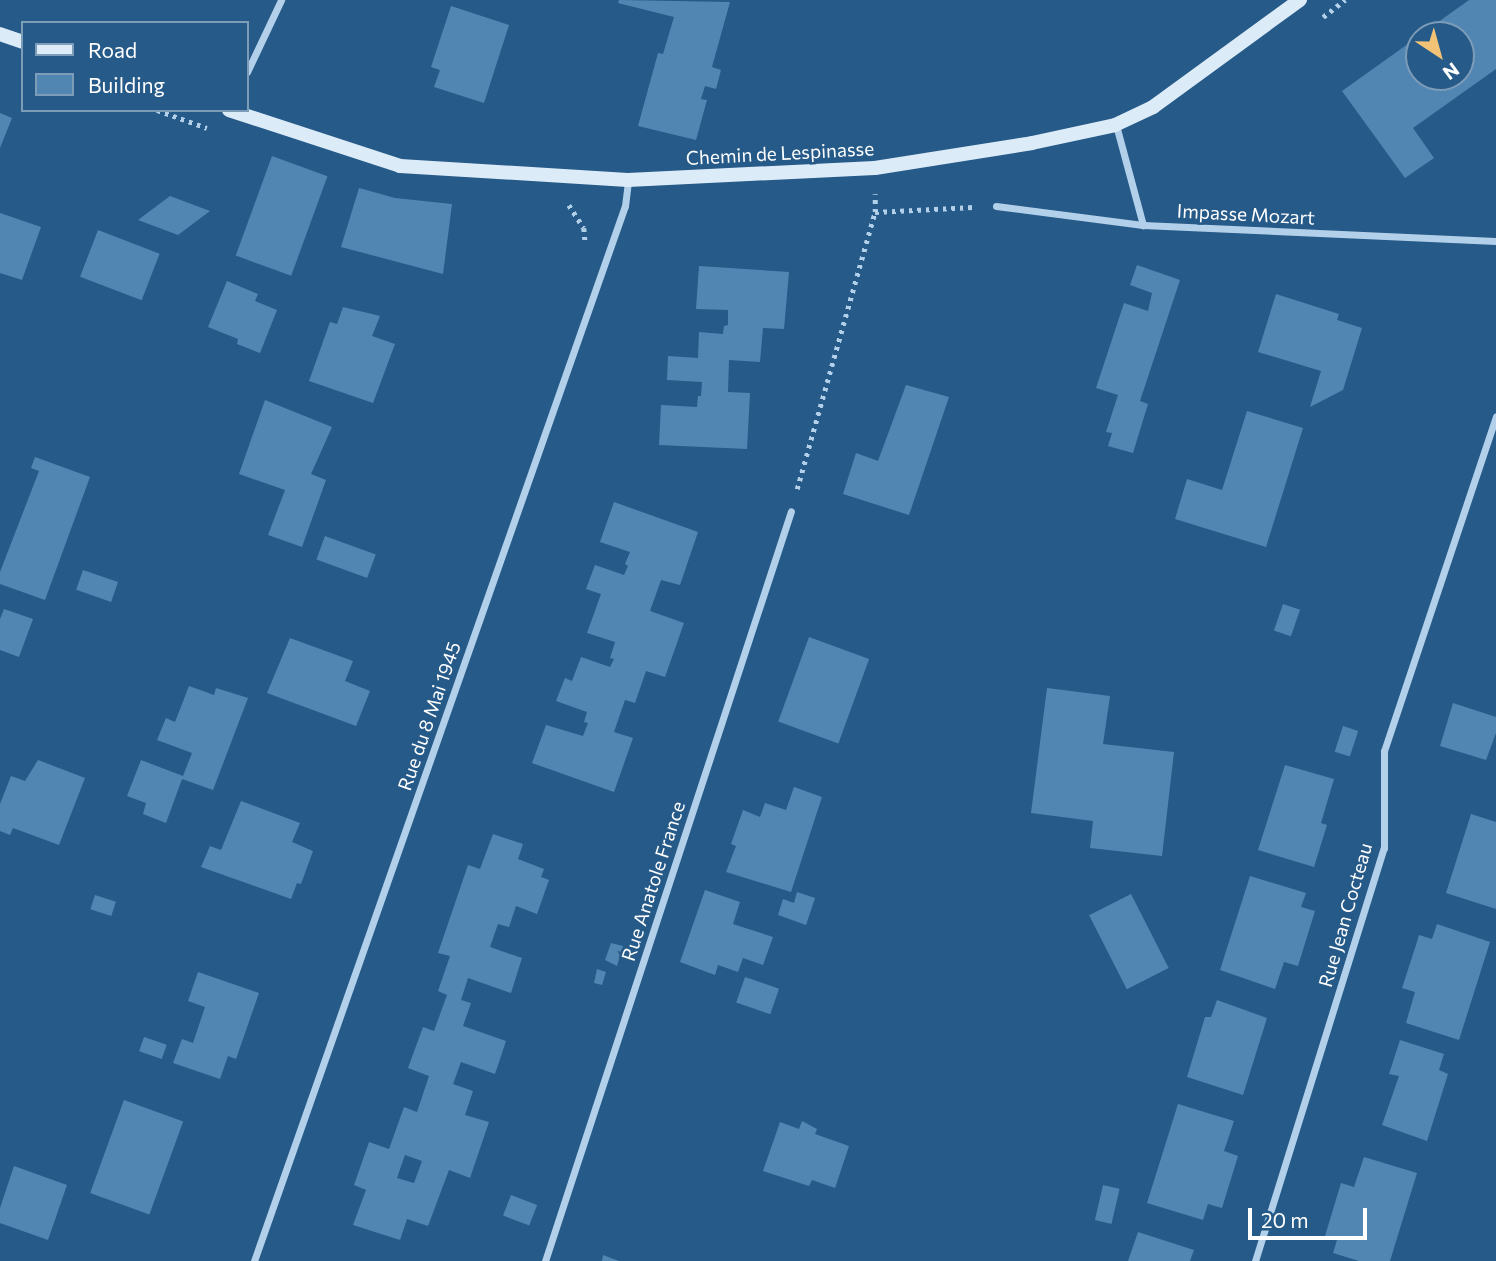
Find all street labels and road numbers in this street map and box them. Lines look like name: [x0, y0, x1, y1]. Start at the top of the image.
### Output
street label: Chemin de Lespinasse: [685, 137, 875, 169]
street label: Impasse Mozart: [1176, 199, 1316, 229]
street label: Rue du 8 Mai 1945: [393, 639, 465, 793]
street label: Rue Anatole France: [616, 798, 690, 964]
street label: Rue Jean Cocteau: [1314, 840, 1376, 990]

